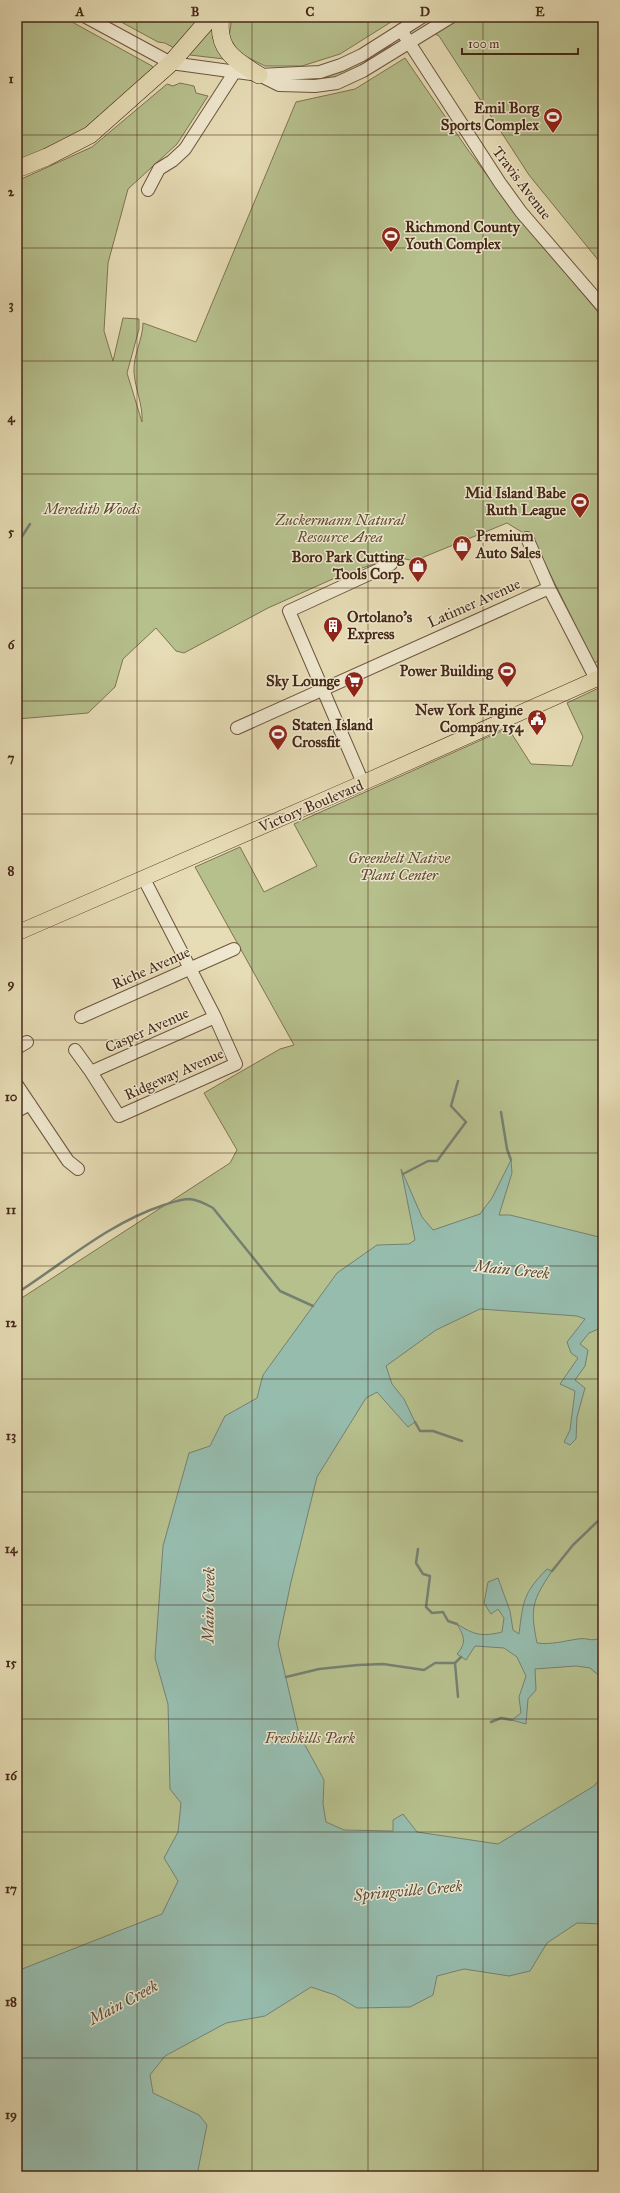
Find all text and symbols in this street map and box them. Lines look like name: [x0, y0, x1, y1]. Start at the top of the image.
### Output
text: A: [75, 4, 85, 20]
text: B: [191, 4, 200, 20]
text: C: [306, 4, 315, 20]
text: D: [420, 4, 430, 20]
text: E: [535, 4, 545, 20]
scale bar: [462, 30, 578, 56]
text: 100 m: [468, 37, 499, 51]
text: 1: [8, 71, 14, 87]
place label: Emil Borg Sports Complex: [441, 99, 540, 135]
sports icon: Emil Borg Sports Complex: [542, 106, 564, 134]
street label: Travis Avenue: [489, 143, 555, 223]
text: 2: [8, 184, 15, 200]
place label: Richmond County Youth Complex: [404, 218, 521, 254]
sports icon: Richmond County Youth Complex: [380, 225, 402, 253]
text: 3: [8, 297, 14, 313]
text: 4: [7, 410, 15, 426]
place label: Mid Island Babe Ruth League: [465, 484, 567, 520]
sports icon: Mid Island Babe Ruth League: [569, 491, 591, 519]
park label: Meredith Woods: [42, 500, 141, 518]
park label: Zuckermann Natural Resource Area: [274, 511, 407, 546]
text: 5: [8, 524, 15, 540]
place label: Premium Auto Sales: [475, 527, 541, 562]
shop icon: Premium Auto Sales: [451, 534, 473, 562]
place label: Boro Park Cutting Tools Corp.: [292, 548, 405, 584]
shop icon: Boro Park Cutting Tools Corp.: [407, 555, 429, 583]
street label: Latimer Avenue: [425, 575, 523, 631]
place label: Ortolano's Express: [347, 608, 413, 644]
building icon: Ortolano's Express: [322, 615, 344, 643]
text: 6: [8, 637, 16, 653]
sports icon: Power Building: [496, 660, 518, 688]
place label: Power Building: [400, 662, 494, 681]
supermarket icon: Sky Lounge: [343, 670, 365, 698]
place label: Sky Lounge: [266, 672, 341, 691]
place label: New York Engine Company 154: [415, 701, 524, 737]
public building icon: New York Engine Company 154: [526, 708, 548, 736]
place label: Staten Island Crossfit: [292, 716, 373, 751]
sports icon: Staten Island Crossfit: [267, 723, 289, 751]
text: 7: [8, 750, 15, 766]
street label: Victory Boulevard: [255, 776, 366, 837]
park label: Greenbelt Native Plant Center: [348, 849, 451, 884]
text: 8: [8, 863, 15, 879]
street label: Riche Avenue: [109, 943, 193, 993]
text: 9: [8, 976, 15, 992]
street label: Casper Avenue: [102, 1004, 192, 1056]
street label: Ridgeway Avenue: [122, 1044, 226, 1104]
text: 10: [5, 1089, 18, 1105]
text: 11: [6, 1202, 16, 1218]
water label: Main Creek: [471, 1256, 551, 1283]
text: 12: [5, 1315, 17, 1331]
text: 13: [6, 1428, 16, 1444]
text: 14: [5, 1541, 18, 1557]
water label: Main Creek: [198, 1567, 219, 1645]
text: 15: [5, 1655, 17, 1671]
park label: Freshkills Park: [264, 1729, 356, 1747]
text: 16: [5, 1768, 18, 1784]
water label: Springville Creek: [352, 1876, 463, 1906]
text: 17: [5, 1881, 17, 1897]
water label: Main Creek: [84, 1976, 161, 2030]
text: 18: [5, 1994, 17, 2010]
text: 19: [5, 2107, 17, 2123]

